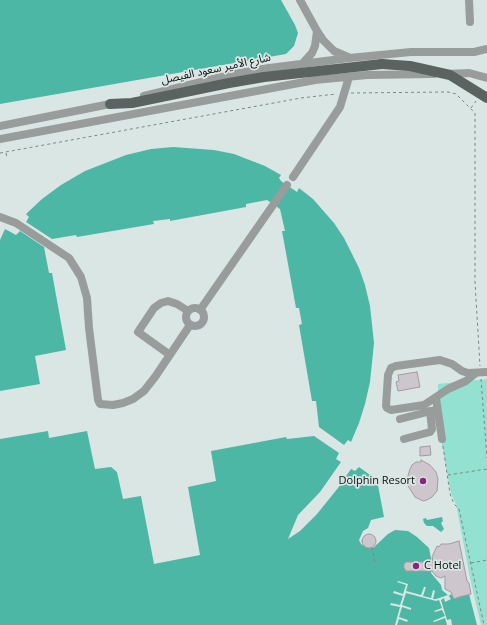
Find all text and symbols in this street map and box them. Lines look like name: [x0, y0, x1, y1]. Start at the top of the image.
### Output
street label: شارع الأمير سعود الفيصل: [160, 51, 272, 87]
place label: Dolphin Resort: [339, 474, 415, 488]
marker: Dolphin Resort: [418, 476, 428, 486]
place label: C Hotel: [424, 559, 461, 573]
marker: C Hotel: [411, 561, 421, 571]

